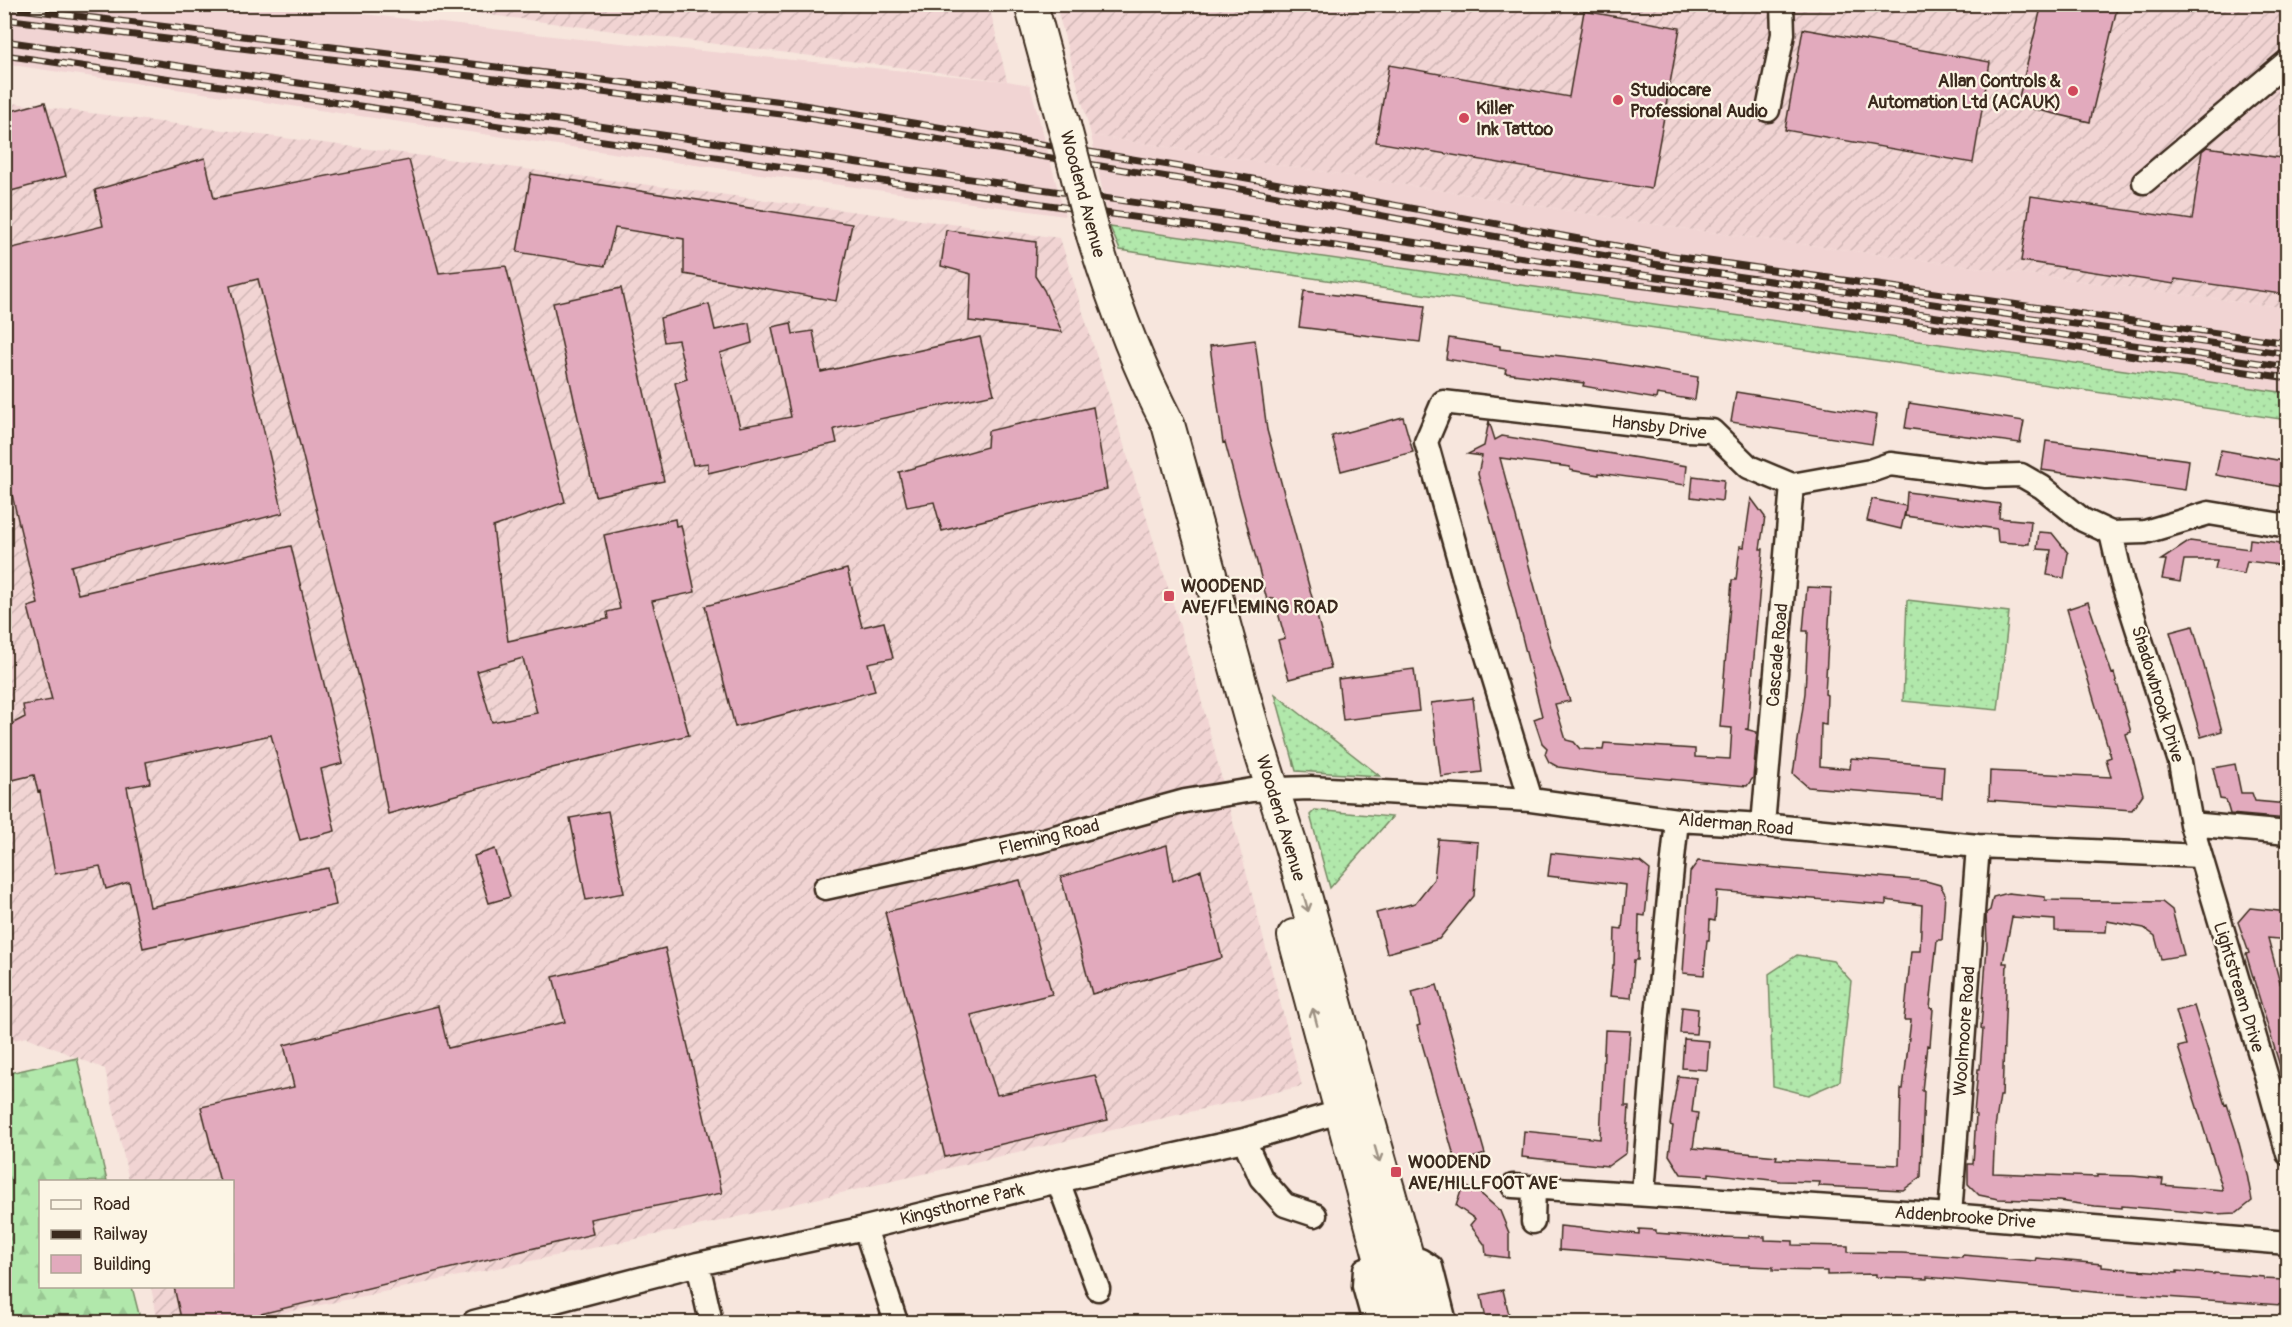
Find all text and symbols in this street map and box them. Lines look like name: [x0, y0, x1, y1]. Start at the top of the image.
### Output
place label: Allan Controls & Automation Ltd (ACAUK): [1867, 70, 2061, 114]
place label: Studiocare Professional Audio: [1630, 79, 1768, 123]
marker: Allan Controls & Automation Ltd (ACAUK): [2066, 84, 2080, 98]
marker: Studiocare Professional Audio: [1611, 93, 1625, 107]
place label: Killer Ink Tattoo: [1476, 97, 1554, 141]
marker: Killer Ink Tattoo: [1457, 111, 1471, 125]
street label: Woodend Avenue: [1055, 128, 1111, 260]
street label: Hansby Drive: [1610, 410, 1708, 445]
place label: WOODEND AVE/FLEMING ROAD: [1181, 575, 1338, 619]
marker: WOODEND AVE/FLEMING ROAD: [1162, 589, 1176, 603]
street label: Cascade Road: [1762, 602, 1793, 708]
street label: Shadowbrook Drive: [2126, 623, 2189, 765]
street label: Woodend Avenue: [1250, 752, 1311, 884]
street label: Alderman Road: [1677, 808, 1794, 841]
street label: Fleming Road: [996, 814, 1102, 861]
one-way arrow: [1301, 893, 1313, 912]
street label: Lightstream Drive: [2208, 919, 2269, 1055]
street label: Woolmoore Road: [1948, 965, 1981, 1097]
one-way arrow: [1309, 1008, 1320, 1027]
one-way arrow: [1372, 1144, 1383, 1163]
place label: WOODEND AVE/HILLFOOT AVE: [1408, 1151, 1558, 1195]
marker: WOODEND AVE/HILLFOOT AVE: [1389, 1165, 1403, 1179]
street label: Kingsthorne Park: [898, 1178, 1027, 1231]
legend: [39, 1180, 234, 1288]
text: Road: [93, 1193, 130, 1216]
street label: Addenbrooke Drive: [1894, 1201, 2036, 1234]
text: Railway: [93, 1223, 148, 1246]
text: Building: [93, 1253, 151, 1276]

